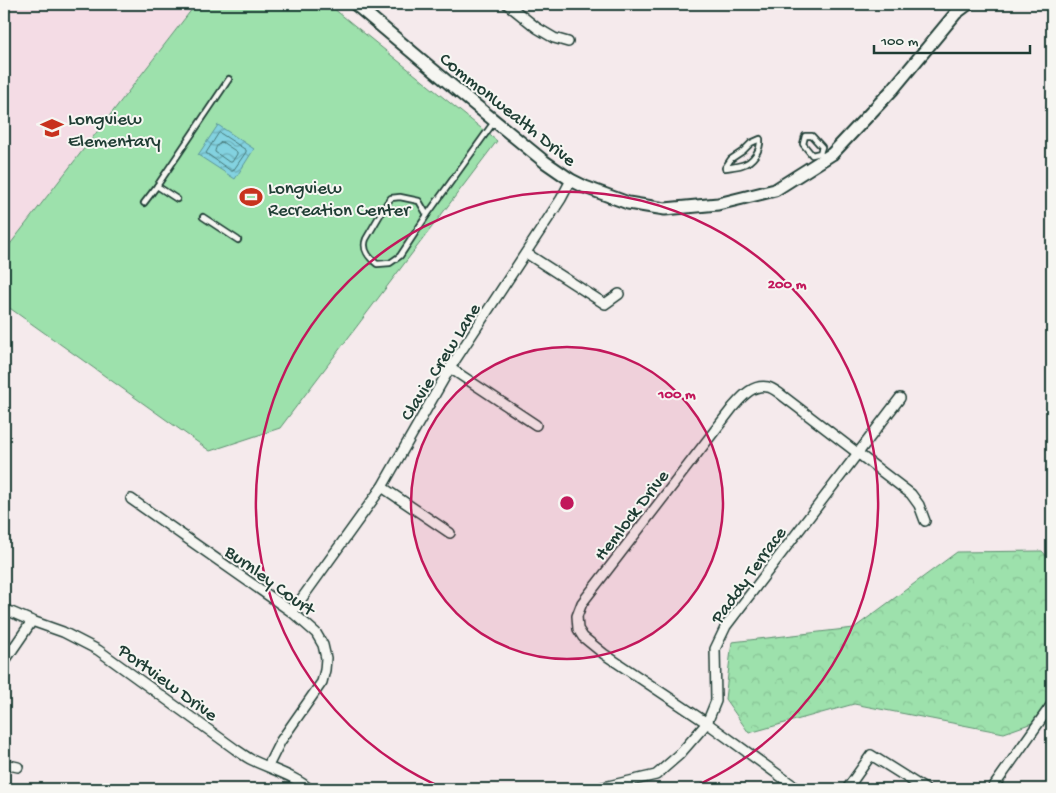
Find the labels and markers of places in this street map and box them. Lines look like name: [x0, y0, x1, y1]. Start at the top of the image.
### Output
place label: Longview Elementary: [68, 109, 161, 154]
school or university icon: Longview Elementary: [39, 115, 65, 141]
place label: Longview Recreation Center: [268, 178, 412, 223]
sports icon: Longview Recreation Center: [238, 184, 264, 210]
centre of rings: [558, 494, 576, 512]

